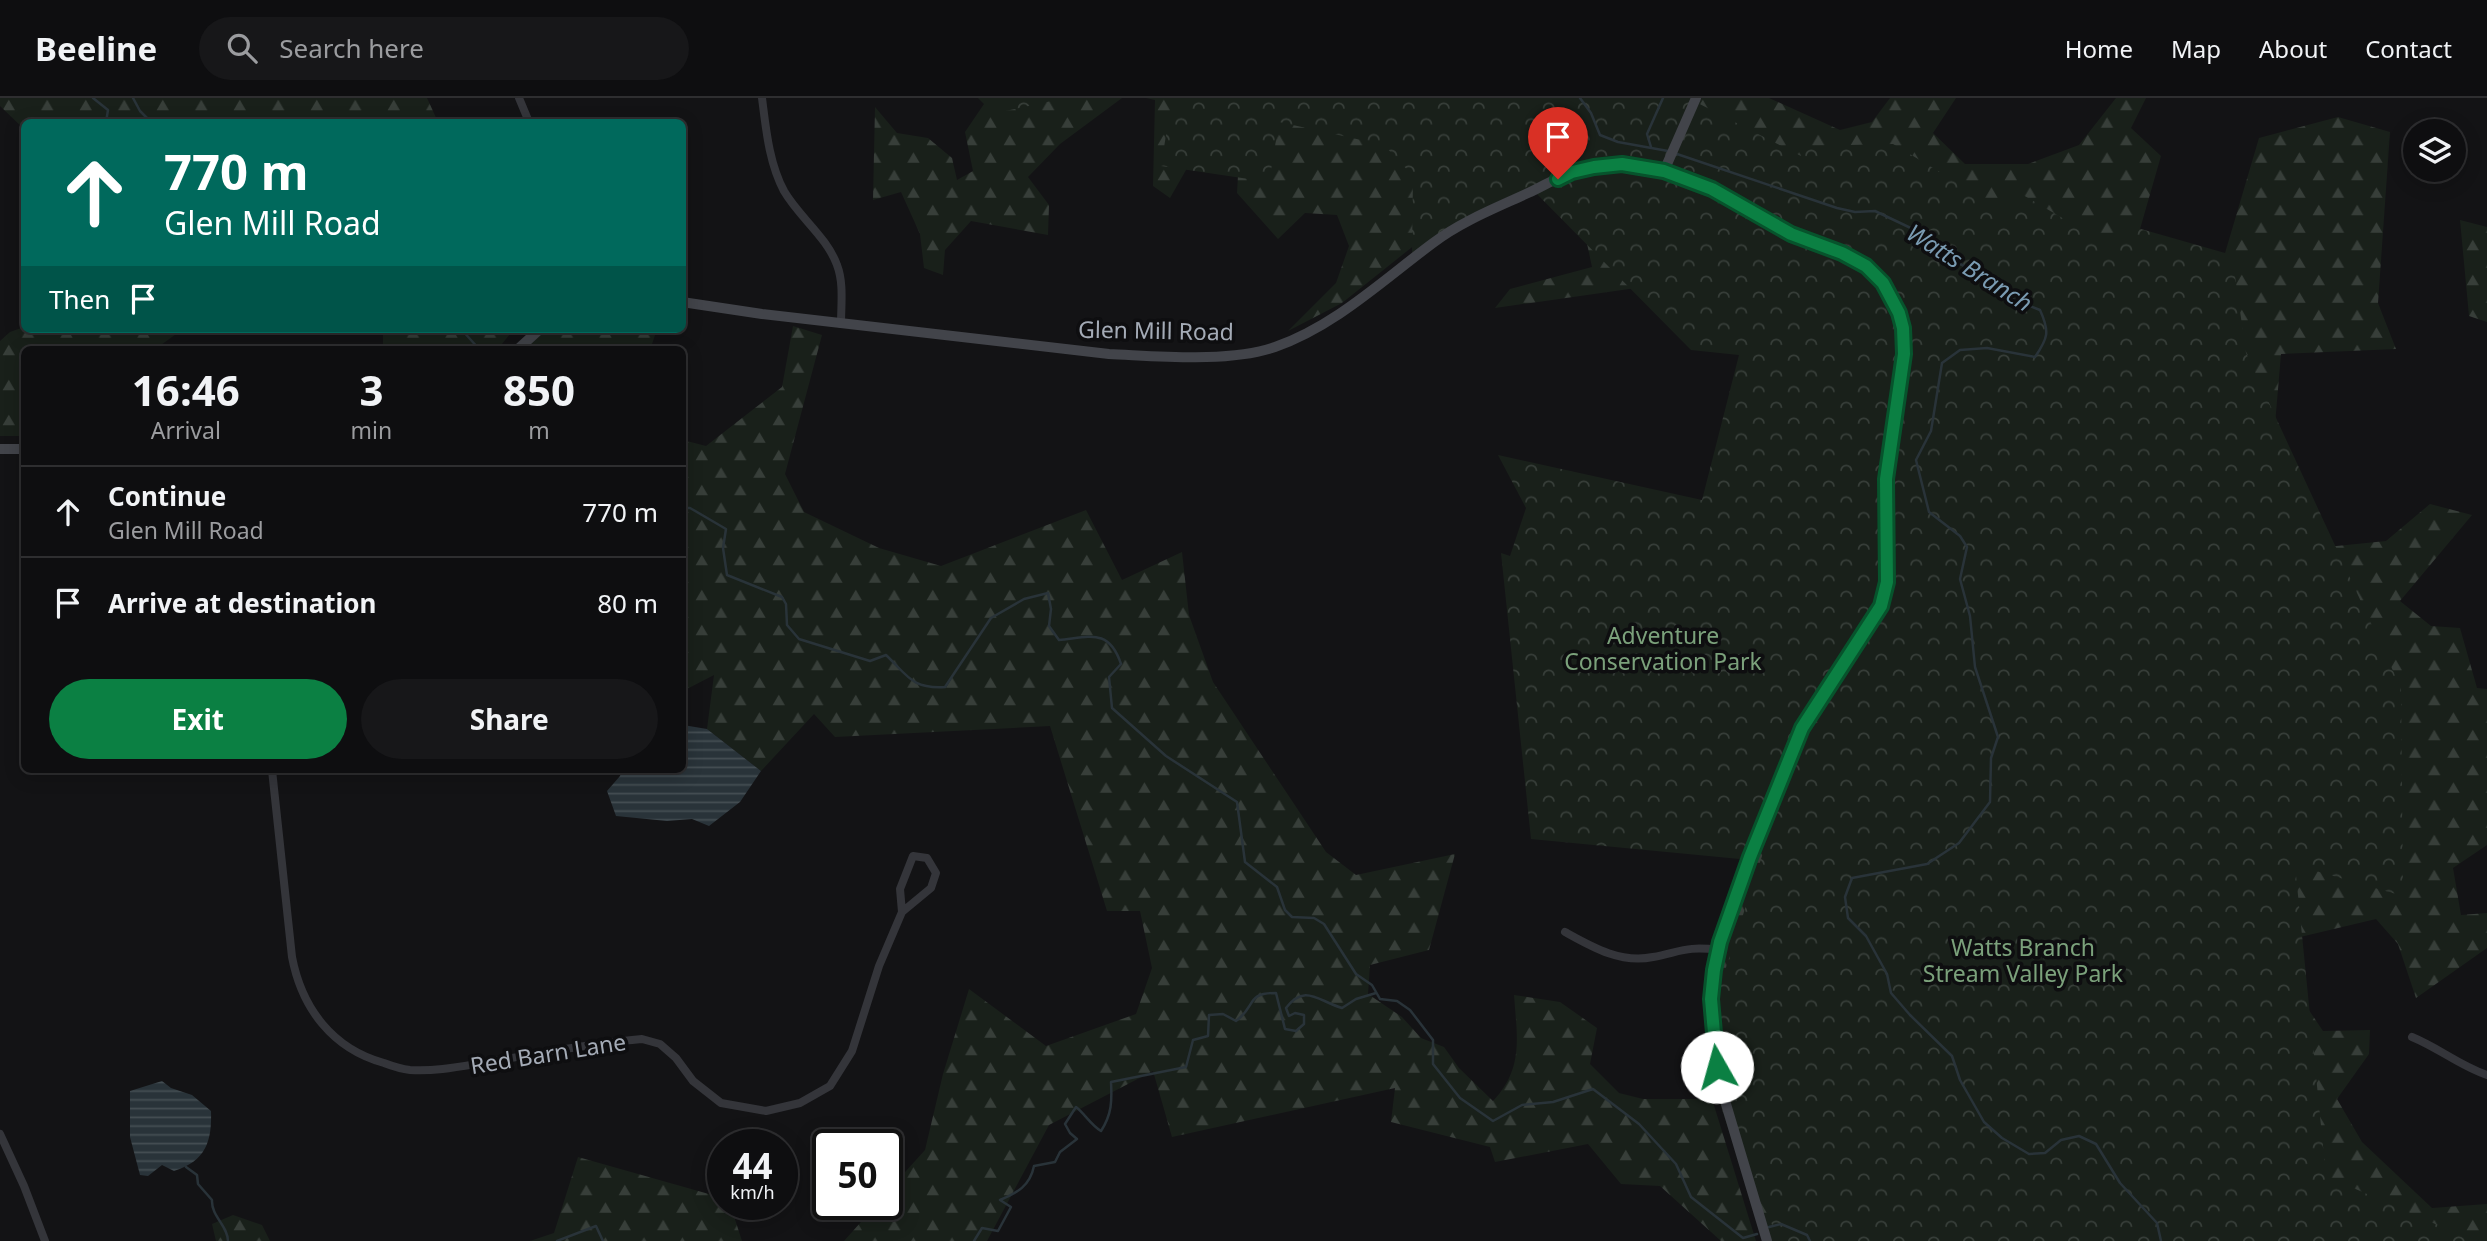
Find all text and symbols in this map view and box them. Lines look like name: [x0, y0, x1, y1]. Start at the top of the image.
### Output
search box: [199, 17, 689, 80]
text: Beeline: [35, 26, 157, 71]
icon: search: [223, 29, 261, 67]
text: Search here: [279, 30, 424, 66]
text: Home: [2065, 32, 2133, 65]
text: Map: [2171, 32, 2221, 65]
text: About: [2259, 32, 2327, 65]
text: Contact: [2365, 32, 2452, 65]
pin: [1528, 107, 1588, 179]
icon: arrive: [1539, 118, 1577, 156]
map controls: [2403, 119, 2466, 182]
button: layers: [2403, 119, 2466, 182]
text: 770 m: [164, 138, 309, 204]
icon: ahead: [49, 147, 140, 238]
text: Glen Mill Road: [164, 201, 381, 244]
water label: Watts Branch: [1901, 215, 2039, 319]
icon: arrive: [124, 280, 162, 318]
text: Then: [49, 281, 110, 317]
street label: Glen Mill Road: [1078, 313, 1234, 347]
text: 16:46: [132, 361, 240, 418]
text: 3: [359, 361, 383, 418]
text: 850: [503, 361, 575, 418]
text: Arrival: [151, 414, 221, 446]
text: min: [351, 414, 392, 446]
text: m: [528, 414, 550, 446]
text: Continue: [108, 478, 226, 514]
icon: ahead: [49, 493, 87, 531]
text: 770 m: [582, 494, 658, 530]
text: Glen Mill Road: [108, 514, 264, 546]
icon: arrive: [49, 584, 87, 622]
text: Arrive at destination: [108, 585, 377, 621]
text: 80 m: [597, 585, 658, 621]
park label: Adventure Conservation Park: [1564, 619, 1763, 677]
button: Exit: [49, 679, 347, 759]
button: Share: [361, 679, 658, 759]
park label: Watts Branch Stream Valley Park: [1923, 931, 2124, 989]
street label: Red Barn Lane: [468, 1025, 628, 1081]
position arrow: [1680, 1030, 1754, 1104]
speed limit sign: 50: [812, 1129, 903, 1220]
text: 44: [732, 1142, 773, 1189]
text: km/h: [730, 1180, 775, 1204]

